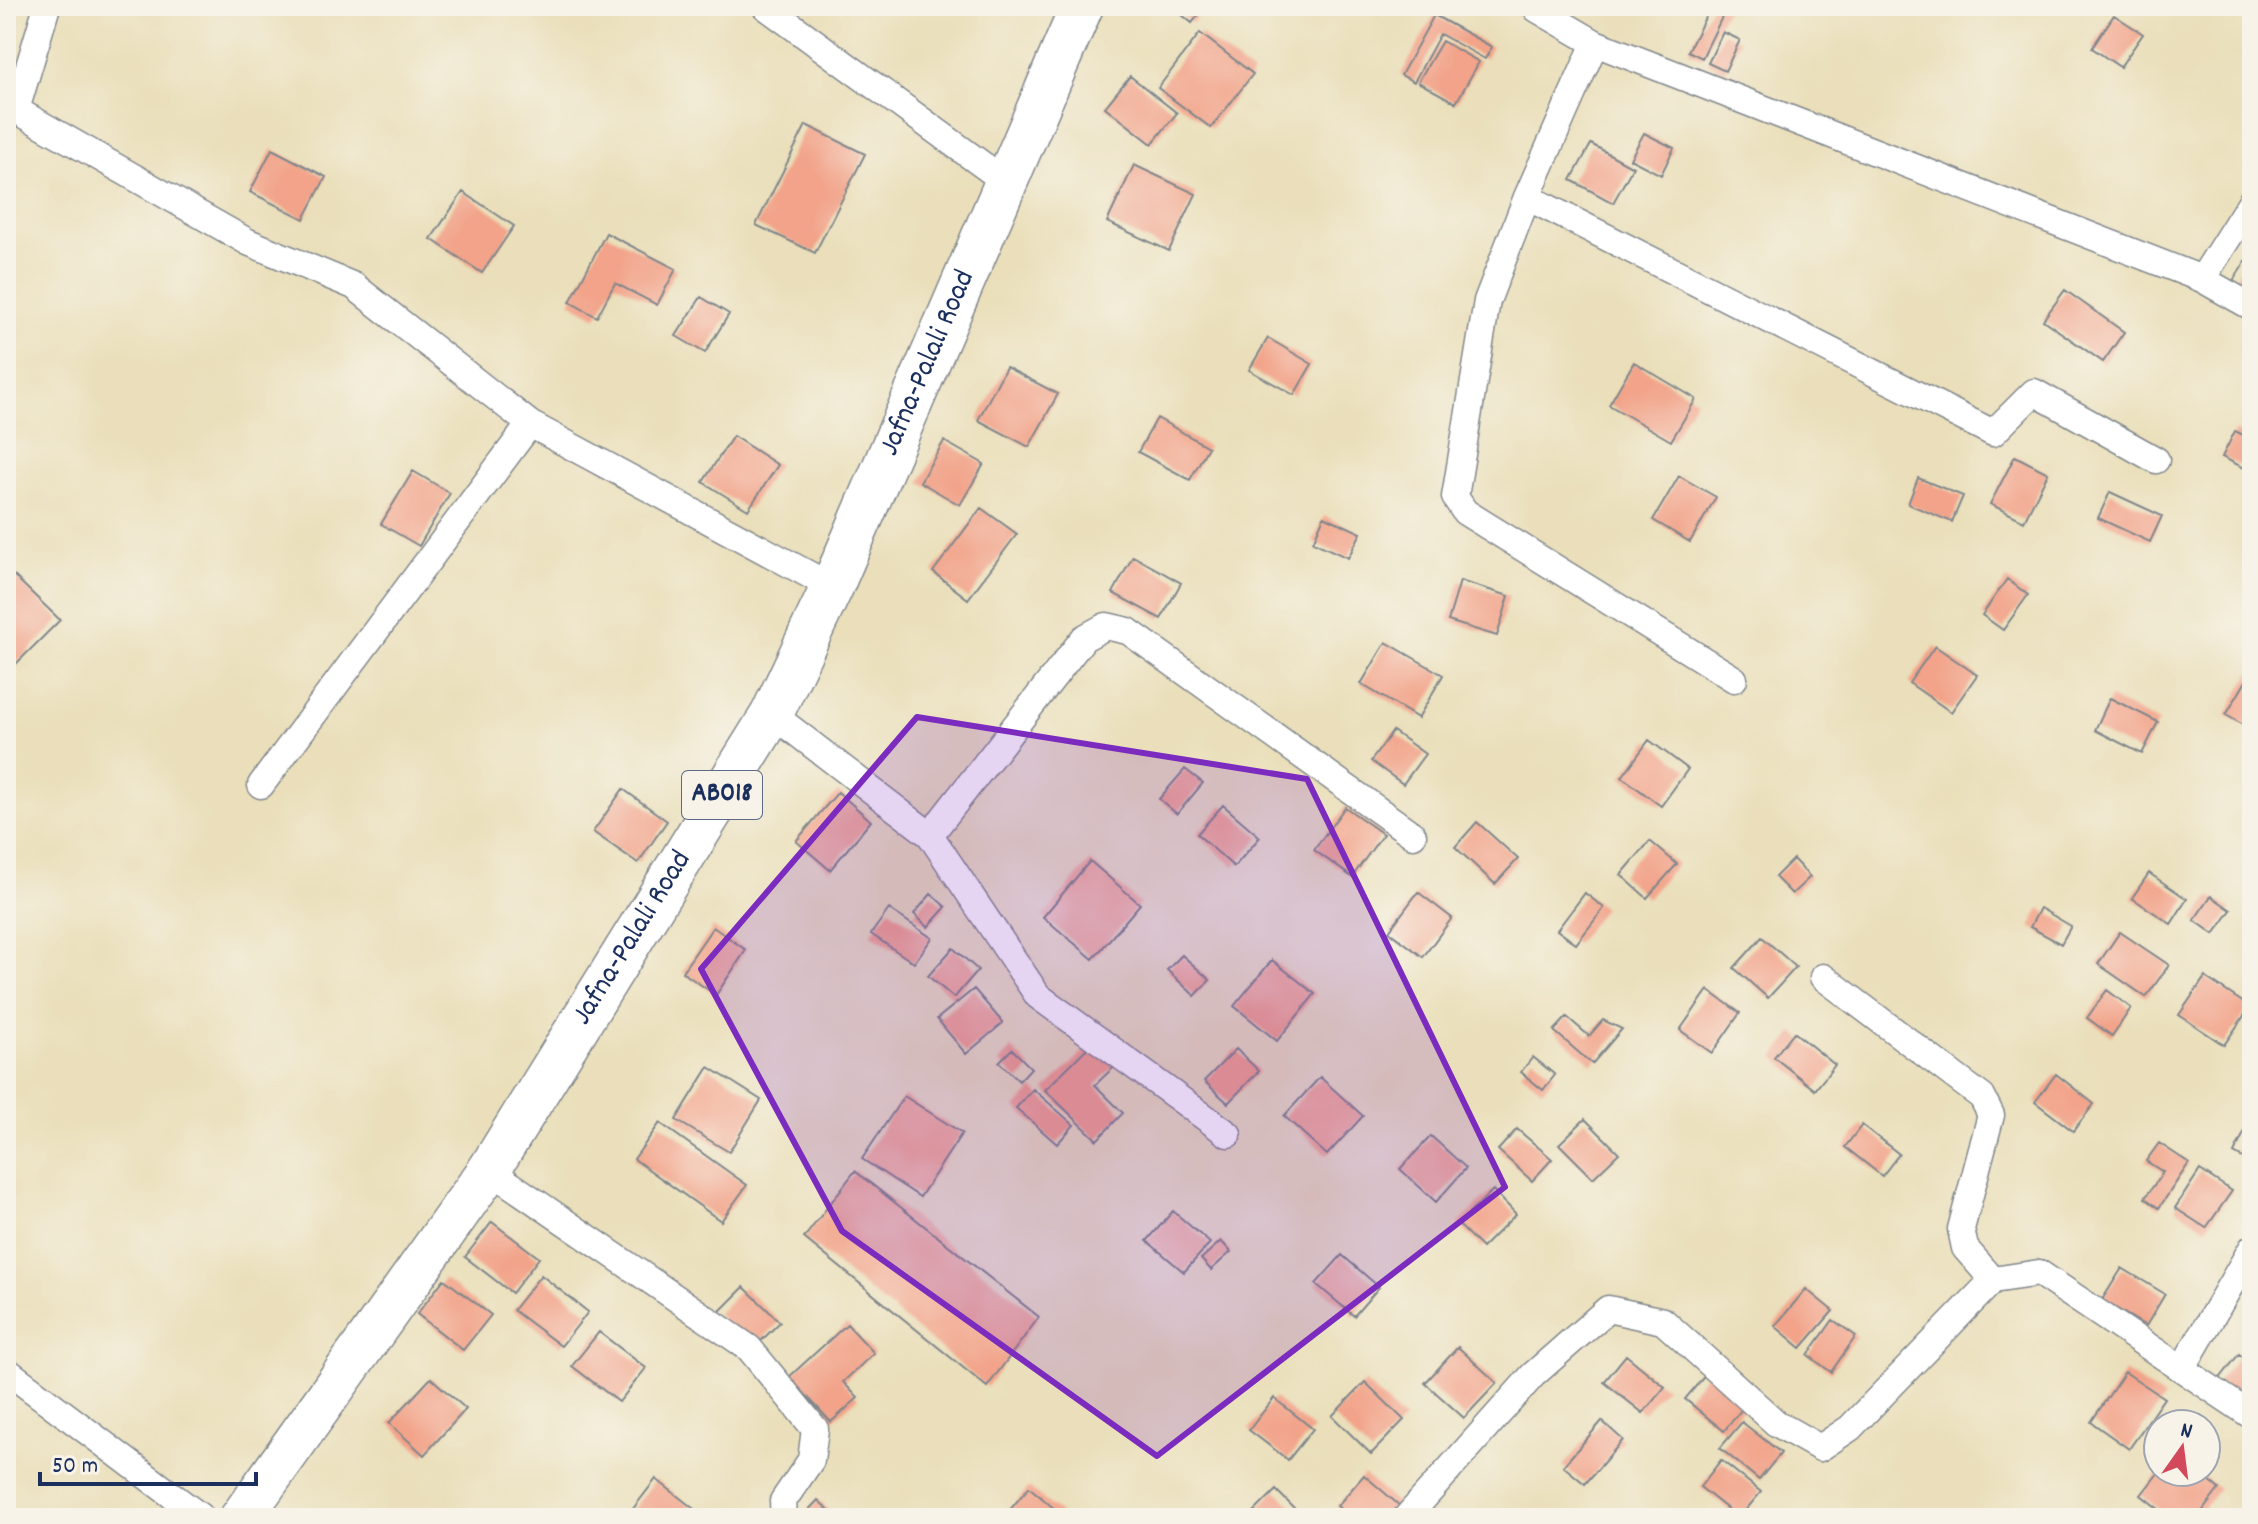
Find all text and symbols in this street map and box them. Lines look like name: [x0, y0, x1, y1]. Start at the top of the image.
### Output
street label: Jafna-Palali Road: [869, 264, 987, 463]
road number: AB018: [682, 771, 762, 819]
street label: Jafna-Palali Road: [562, 843, 703, 1034]
north arrow: [2142, 1408, 2222, 1488]
text: N: [2177, 1416, 2195, 1448]
scale bar: [40, 1436, 256, 1486]
text: 50 m: [52, 1450, 98, 1484]

